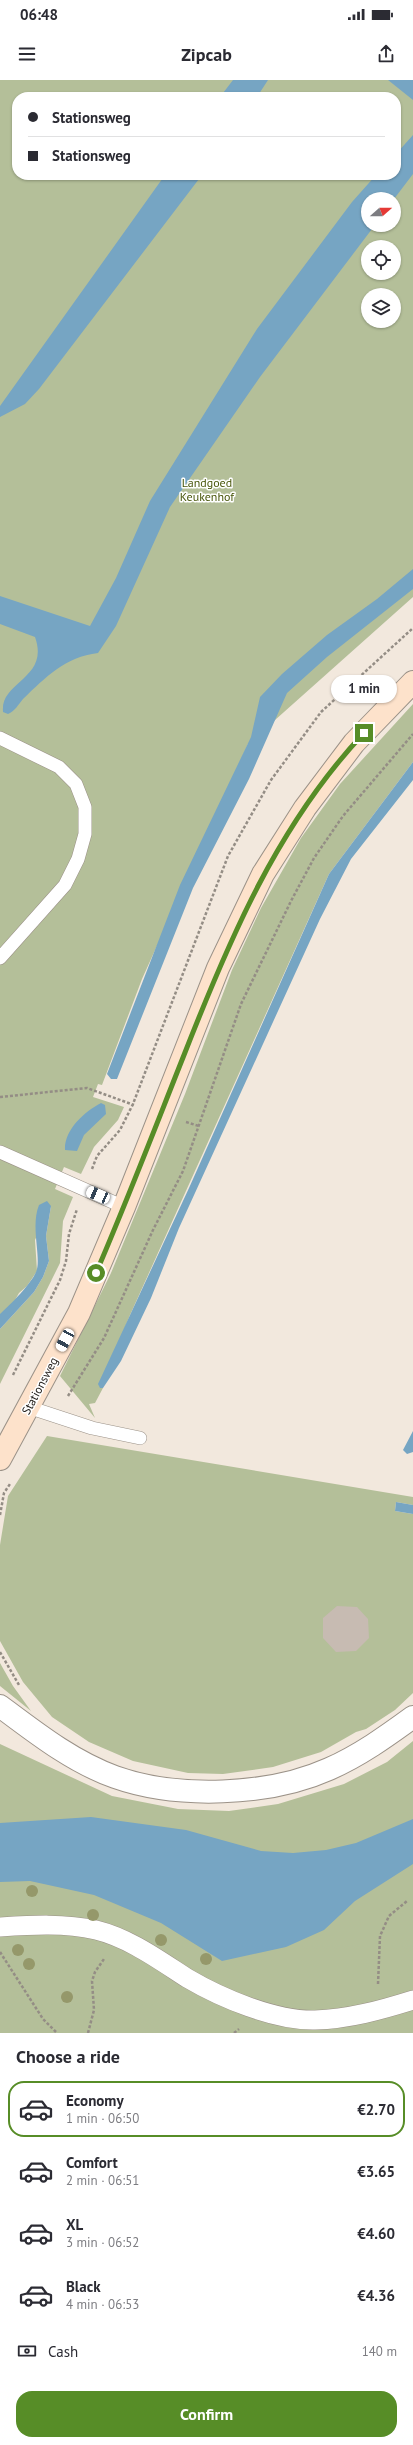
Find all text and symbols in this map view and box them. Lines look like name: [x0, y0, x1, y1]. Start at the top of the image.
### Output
text: 06:48: [20, 5, 58, 24]
icon: menu: [16, 43, 38, 65]
text: Zipcab: [181, 43, 232, 66]
icon: share: [375, 43, 397, 65]
text: Stationsweg: [52, 108, 131, 127]
text: Stationsweg: [52, 146, 131, 165]
north arrow: [361, 192, 401, 232]
map controls: [361, 192, 401, 328]
button: locate: [361, 240, 401, 280]
button: layers: [361, 288, 401, 328]
park label: Landgoed Keukenhof: [180, 475, 235, 504]
callout: 1 min: [331, 675, 397, 703]
text: 1 min: [348, 680, 380, 697]
route end: [355, 724, 373, 742]
car: [85, 1185, 111, 1205]
route start: [87, 1264, 105, 1282]
car: [54, 1327, 76, 1353]
street label: Stationsweg: [18, 1355, 61, 1417]
text: Choose a ride: [16, 2045, 120, 2068]
icon: car: [18, 2091, 54, 2127]
text: Economy: [66, 2091, 124, 2110]
text: €2.70: [357, 2100, 395, 2119]
text: 1 min · 06:50: [66, 2110, 139, 2127]
icon: car: [18, 2153, 54, 2189]
text: Comfort: [66, 2153, 118, 2172]
text: €3.65: [357, 2162, 395, 2181]
text: 2 min · 06:51: [66, 2172, 139, 2189]
icon: car: [18, 2215, 54, 2251]
text: XL: [66, 2215, 83, 2234]
text: €4.60: [357, 2224, 395, 2243]
text: 3 min · 06:52: [66, 2234, 139, 2251]
icon: car: [18, 2277, 54, 2313]
text: Black: [66, 2277, 101, 2296]
text: €4.36: [357, 2286, 395, 2305]
text: 4 min · 06:53: [66, 2296, 139, 2313]
icon: cash: [16, 2340, 38, 2362]
text: Cash: [48, 2342, 78, 2361]
text: 140 m: [362, 2343, 397, 2360]
button: Confirm: [16, 2391, 397, 2437]

